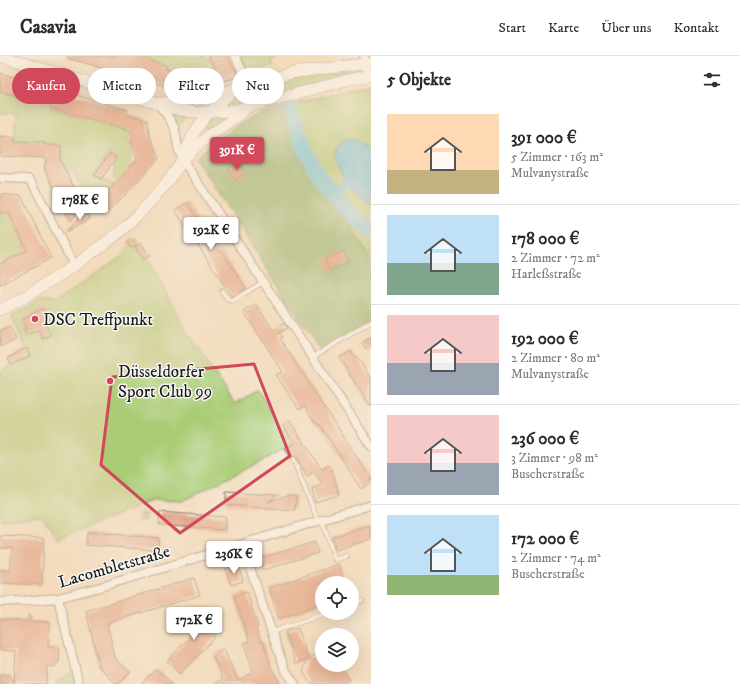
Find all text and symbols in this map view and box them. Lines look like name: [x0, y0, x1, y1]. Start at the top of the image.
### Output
text: Casavia: [20, 16, 76, 39]
text: Start: [499, 19, 526, 37]
text: Karte: [548, 19, 579, 37]
text: Über uns: [601, 19, 651, 37]
text: Kontakt: [673, 19, 719, 37]
chip: Kaufen: [12, 68, 80, 104]
chip: Mieten: [88, 68, 156, 104]
chip: Filter: [164, 68, 224, 104]
chip: Neu: [232, 68, 284, 104]
text: 5 Objekte: [387, 69, 451, 91]
icon: filters: [701, 69, 723, 91]
text: 391 000 €: [511, 127, 577, 149]
icon: home: [419, 130, 467, 178]
pin: 391K €: [204, 137, 270, 171]
text: 391K €: [219, 142, 255, 158]
text: 5 Zimmer · 163 m²: [511, 149, 603, 165]
text: Mulvanystraße: [511, 165, 589, 181]
pin: 178K €: [47, 187, 113, 221]
text: 178K €: [61, 192, 99, 208]
pin: 192K €: [178, 217, 244, 251]
text: 192K €: [192, 222, 230, 238]
text: 178 000 €: [511, 228, 579, 250]
icon: home: [419, 231, 467, 279]
text: 2 Zimmer · 72 m²: [511, 250, 600, 266]
text: Harleßstraße: [511, 266, 581, 282]
place label: DSC Treffpunkt: [43, 309, 153, 331]
marker: DSC Treffpunkt: [30, 314, 40, 324]
text: 192 000 €: [511, 328, 579, 350]
icon: home: [419, 331, 467, 379]
text: 2 Zimmer · 80 m²: [511, 350, 600, 366]
place label: Düsseldorfer Sport Club 99: [118, 361, 212, 403]
text: Mulvanystraße: [511, 366, 589, 382]
marker: Düsseldorfer Sport Club 99: [105, 376, 115, 386]
text: 236 000 €: [511, 428, 579, 450]
icon: home: [419, 431, 467, 479]
text: 3 Zimmer · 98 m²: [511, 450, 598, 466]
text: Buscherstraße: [511, 466, 585, 482]
text: 172 000 €: [511, 528, 579, 550]
icon: home: [419, 531, 467, 579]
street label: Lacombletstraße: [56, 541, 173, 593]
pin: 236K €: [201, 541, 267, 575]
text: 236K €: [215, 546, 253, 562]
text: 2 Zimmer · 74 m²: [511, 550, 601, 566]
text: Buscherstraße: [511, 566, 585, 582]
map controls: [315, 576, 359, 672]
button: locate: [315, 576, 359, 620]
pin: 172K €: [161, 607, 227, 641]
text: 172K €: [175, 612, 213, 628]
button: layers: [315, 628, 359, 672]

